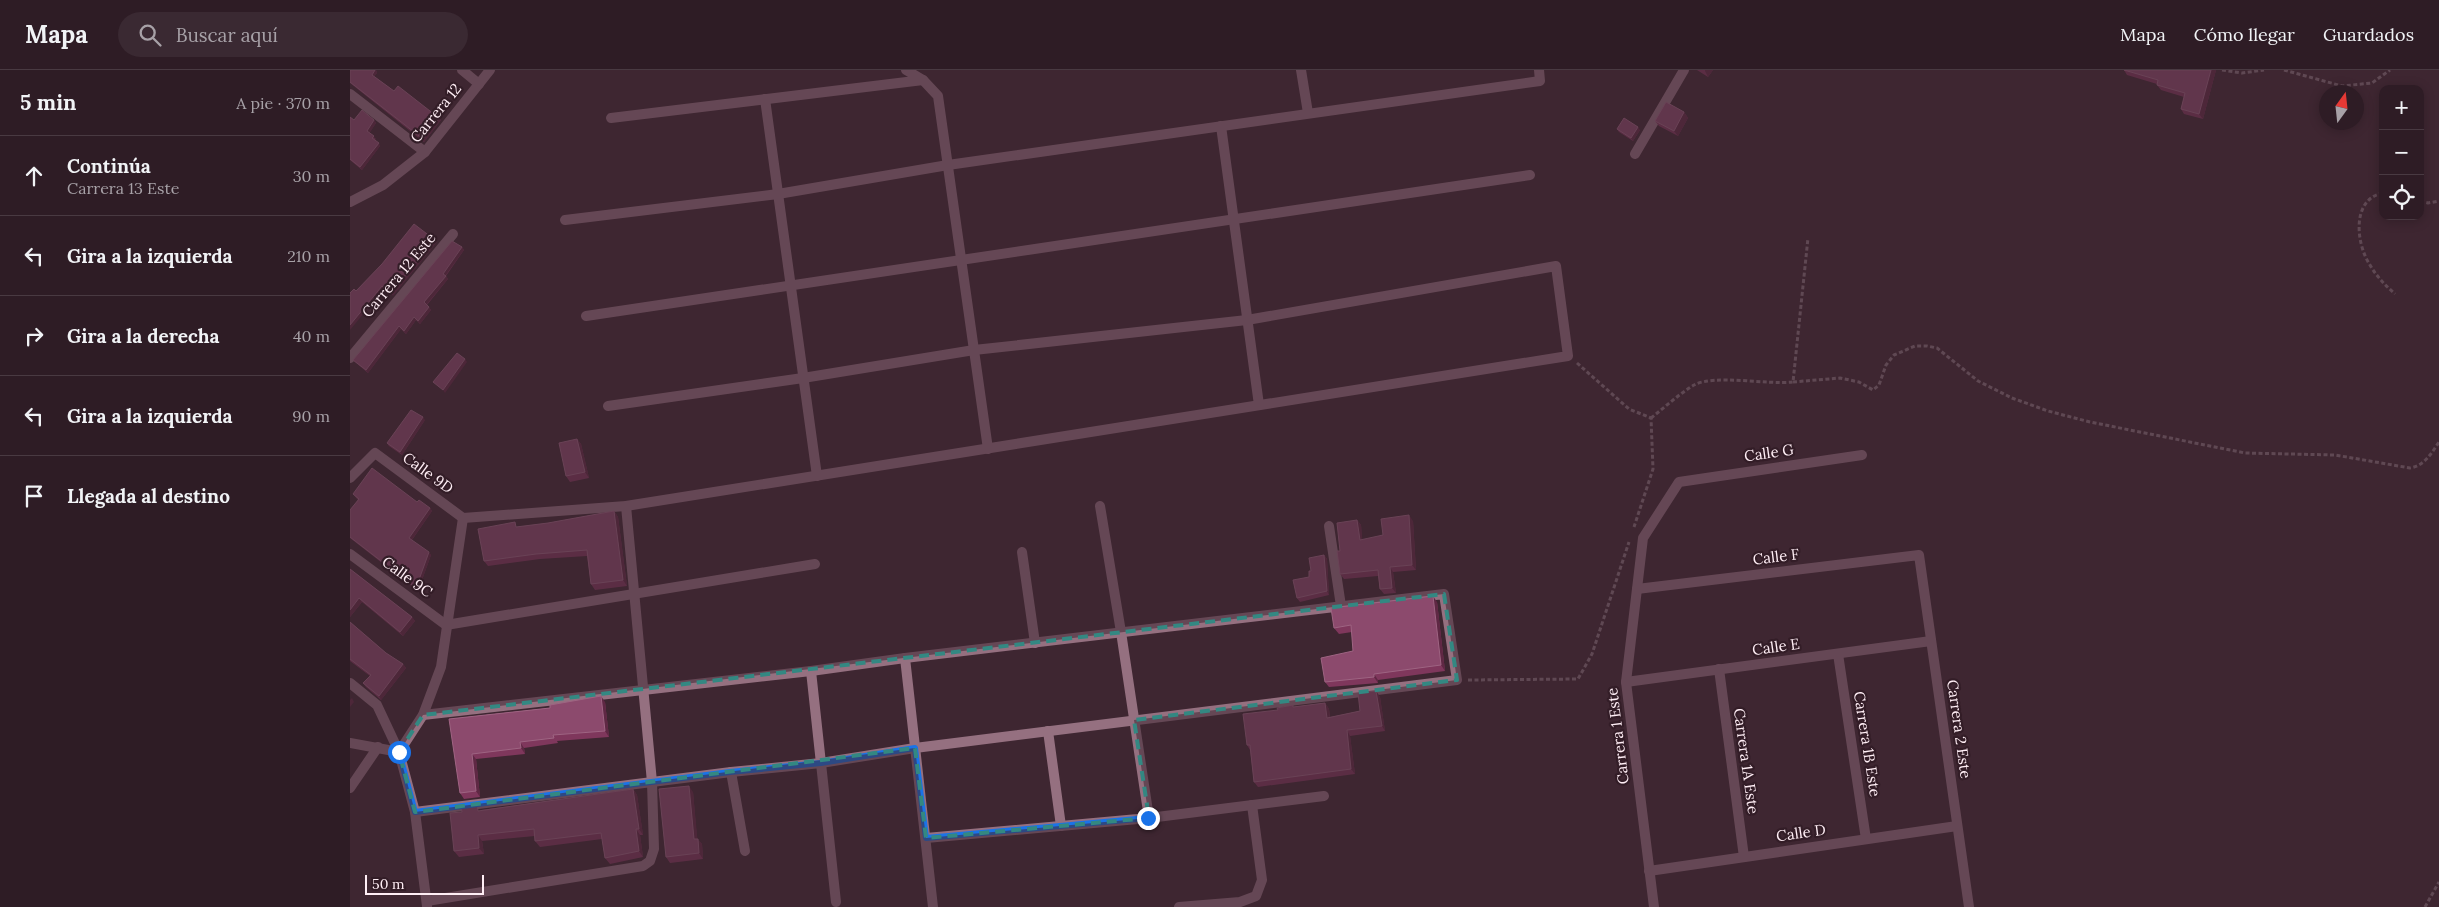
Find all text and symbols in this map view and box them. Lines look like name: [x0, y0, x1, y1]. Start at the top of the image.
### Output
search box: [118, 12, 468, 57]
text: Mapa: [25, 19, 88, 50]
icon: search: [136, 21, 164, 49]
text: Buscar aquí: [176, 23, 278, 47]
text: Mapa: [2120, 23, 2166, 46]
text: Cómo llegar: [2194, 23, 2295, 46]
text: Guardados: [2323, 23, 2414, 46]
street label: Carrera 12: [406, 79, 465, 146]
north arrow: [2319, 85, 2364, 130]
map controls: [2379, 85, 2424, 220]
button: +: [2379, 85, 2424, 130]
text: 5 min: [20, 89, 76, 116]
text: A pie · 370 m: [236, 93, 330, 113]
button: −: [2379, 130, 2424, 175]
text: Continúa: [67, 154, 151, 178]
icon: ahead: [20, 162, 48, 190]
text: 30 m: [293, 166, 330, 186]
button: locate: [2379, 175, 2424, 220]
text: Carrera 13 Este: [67, 178, 179, 198]
street label: Carrera 12 Este: [358, 228, 440, 321]
icon: left: [20, 242, 48, 270]
text: Gira a la izquierda: [67, 244, 233, 268]
text: 210 m: [287, 246, 330, 266]
icon: right: [20, 322, 48, 350]
text: Gira a la derecha: [67, 324, 220, 348]
text: 40 m: [293, 326, 330, 346]
icon: left: [20, 402, 48, 430]
text: Gira a la izquierda: [67, 404, 233, 428]
text: 90 m: [292, 406, 330, 426]
street label: Calle G: [1743, 440, 1796, 465]
street label: Calle 9D: [399, 448, 457, 497]
icon: arrive: [20, 482, 48, 510]
text: Llegada al destino: [67, 484, 230, 508]
street label: Calle F: [1752, 544, 1800, 569]
street label: Calle 9C: [378, 552, 437, 602]
street label: Calle E: [1751, 634, 1801, 659]
street label: Carrera 2 Este: [1943, 678, 1976, 780]
street label: Carrera 1 Este: [1602, 687, 1633, 785]
street label: Carrera 1B Este: [1850, 690, 1885, 798]
street label: Carrera 1A Este: [1730, 707, 1763, 815]
route start: [388, 741, 411, 764]
route end: [1137, 807, 1160, 830]
street label: Calle D: [1775, 820, 1827, 845]
scale bar: [365, 872, 484, 895]
text: 50 m: [372, 875, 405, 893]

